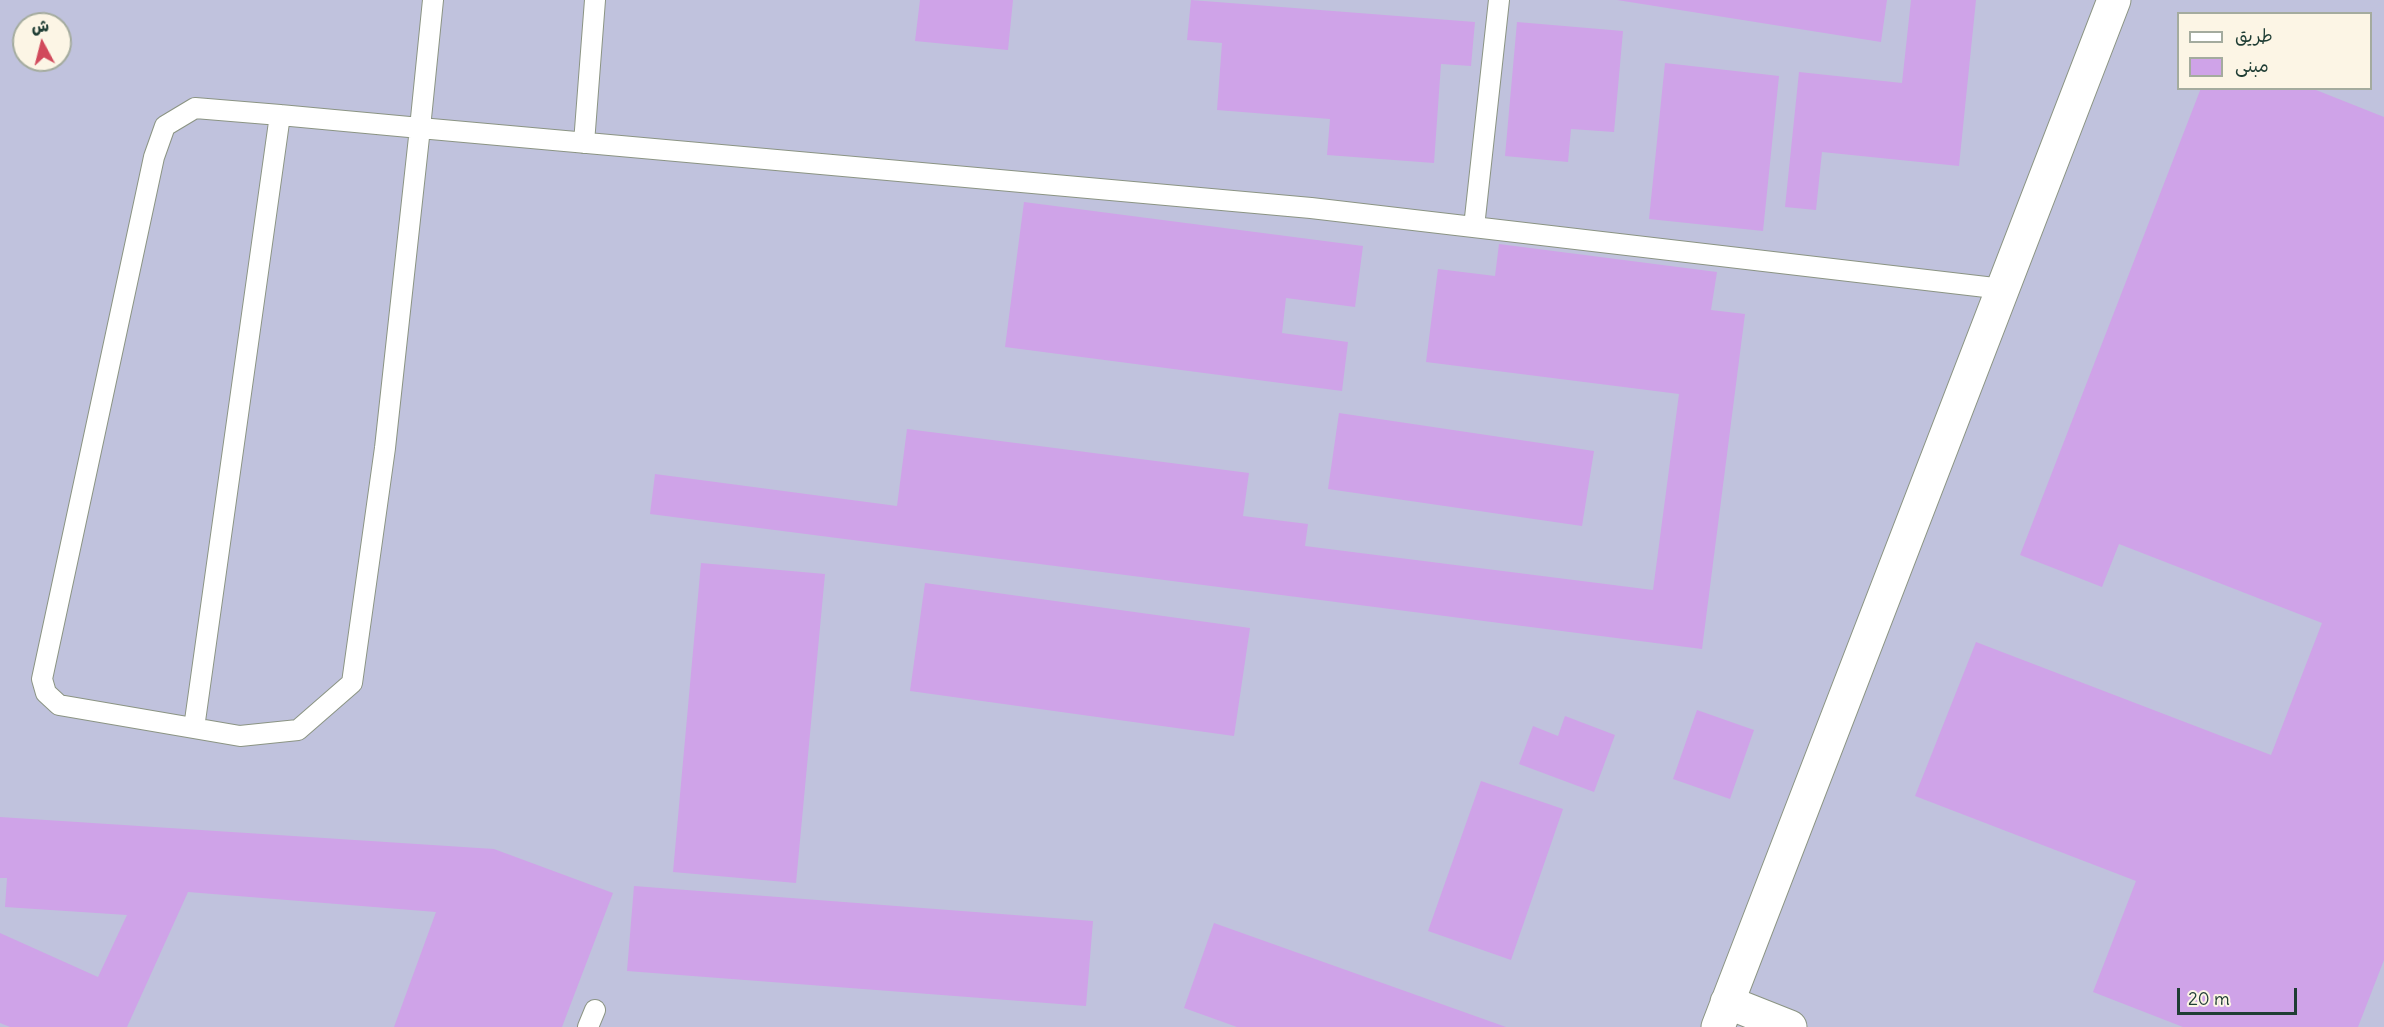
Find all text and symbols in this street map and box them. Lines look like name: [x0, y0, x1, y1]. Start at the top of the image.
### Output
north arrow: [12, 12, 72, 72]
legend: [2177, 12, 2372, 90]
text: ش: [30, 15, 50, 37]
text: طريق: [2235, 24, 2273, 47]
text: مبنى: [2235, 54, 2269, 77]
scale bar: [2180, 976, 2300, 1014]
text: 20 m: [2188, 987, 2230, 1010]

